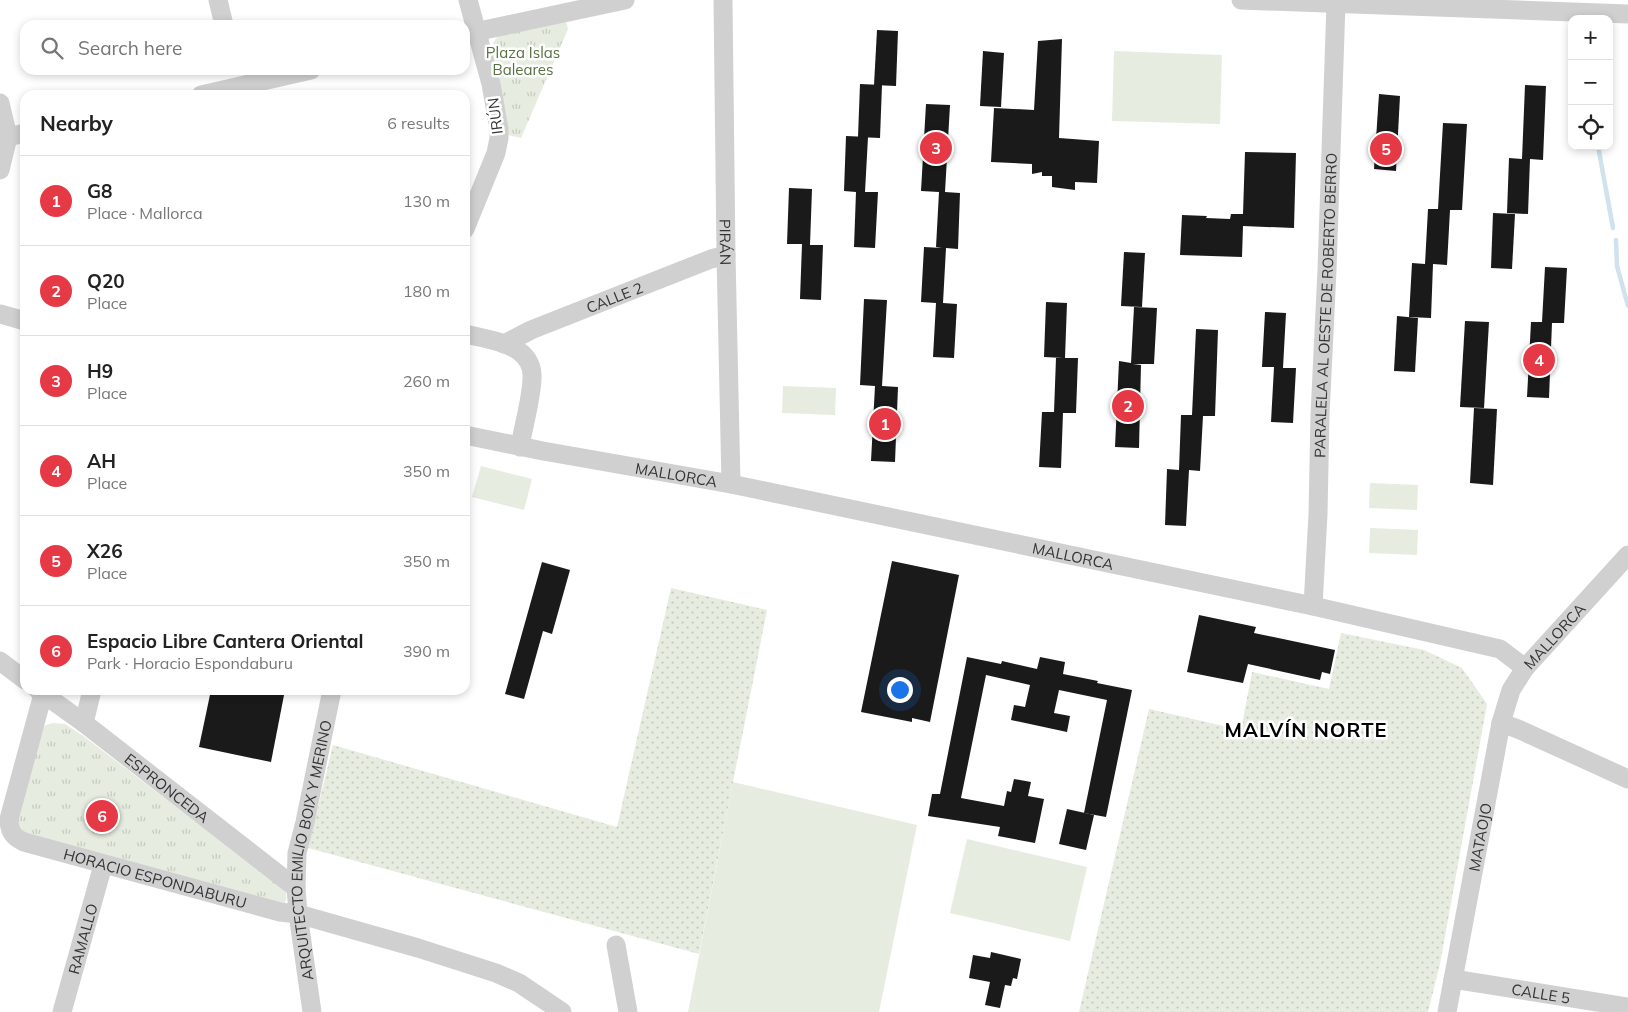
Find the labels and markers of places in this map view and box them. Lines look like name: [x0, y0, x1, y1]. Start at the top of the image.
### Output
pin: 3: [920, 129, 952, 167]
pin: 5: [1370, 130, 1402, 168]
pin: 4: [1523, 341, 1555, 379]
pin: 2: [1112, 387, 1144, 425]
pin: 1: [869, 405, 901, 443]
pin: 6: [86, 797, 118, 835]

